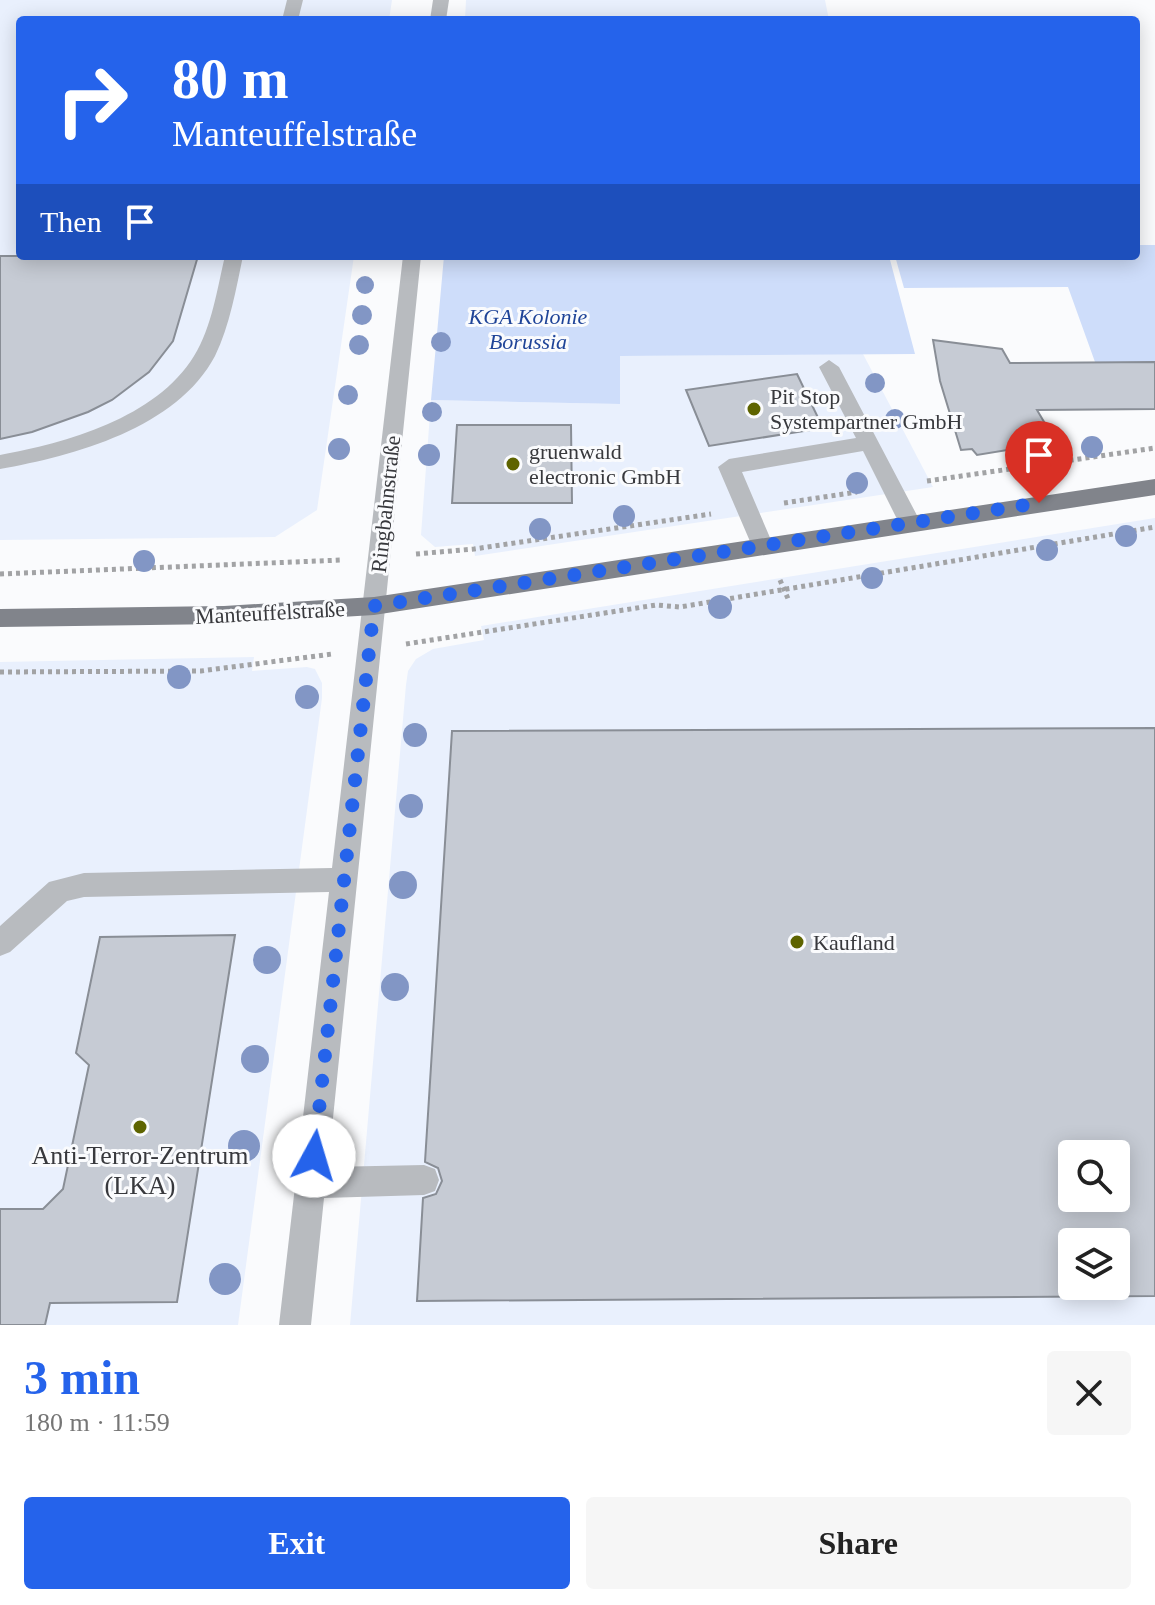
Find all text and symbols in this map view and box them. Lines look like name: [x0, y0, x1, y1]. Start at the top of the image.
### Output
icon: right: [40, 48, 144, 152]
text: 80 m: [172, 48, 289, 110]
text: Manteuffelstraße: [172, 114, 417, 154]
icon: arrive: [118, 200, 162, 244]
text: Then: [40, 205, 102, 238]
park label: KGA Kolonie Borussia: [468, 304, 588, 354]
place label: Pit Stop Systempartner GmbH: [770, 384, 963, 434]
marker: Pit Stop Systempartner GmbH: [745, 400, 763, 418]
pin: [1005, 421, 1073, 503]
icon: arrive: [1017, 433, 1061, 477]
street label: Ringbahnstraße: [366, 434, 405, 574]
place label: gruenwald electronic GmbH: [529, 439, 681, 489]
marker: gruenwald electronic GmbH: [504, 455, 522, 473]
street label: Manteuffelstraße: [195, 596, 346, 629]
place label: Kaufland: [813, 930, 895, 955]
marker: Kaufland: [788, 933, 806, 951]
position arrow: [272, 1114, 356, 1198]
marker: Anti-Terror-Zentrum (LKA): [131, 1118, 149, 1136]
map controls: [1058, 1140, 1130, 1300]
button: search: [1058, 1140, 1130, 1212]
place label: Anti-Terror-Zentrum (LKA): [31, 1141, 249, 1200]
button: layers: [1058, 1228, 1130, 1300]
text: 3 min: [24, 1351, 140, 1404]
button: close: [1047, 1351, 1131, 1435]
text: 180 m · 11:59: [24, 1408, 170, 1437]
button: Exit: [24, 1497, 570, 1589]
button: Share: [586, 1497, 1131, 1589]

